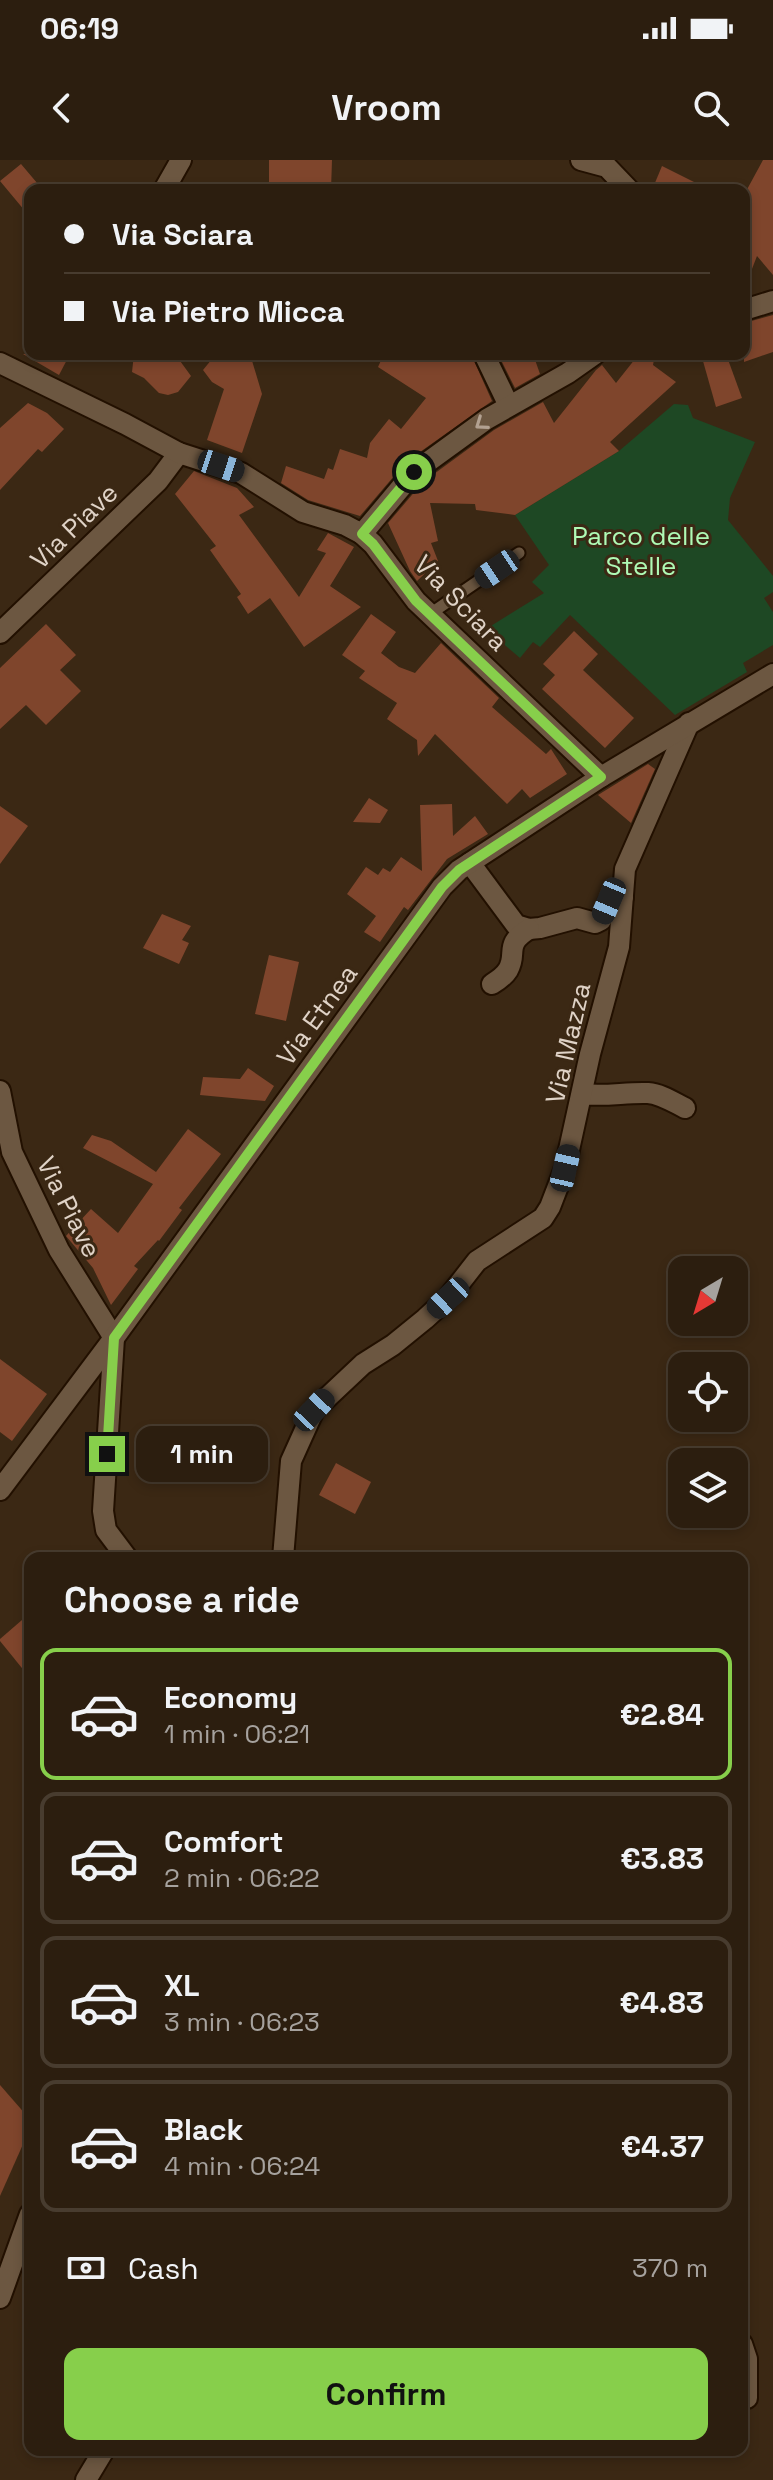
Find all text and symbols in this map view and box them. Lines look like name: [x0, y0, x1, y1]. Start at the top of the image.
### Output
text: 06:19: [40, 9, 119, 48]
text: Vroom: [331, 85, 442, 131]
icon: back: [40, 86, 84, 130]
icon: search: [689, 86, 733, 130]
text: Via Sciara: [112, 215, 253, 254]
text: Via Pietro Micca: [112, 292, 344, 331]
one-way arrow: [475, 414, 489, 429]
car: [194, 447, 248, 485]
route start: [396, 454, 432, 490]
street label: Via Piave: [23, 476, 125, 576]
park label: Parco delle Stelle: [572, 519, 710, 583]
car: [470, 546, 524, 592]
street label: Via Sciara: [407, 548, 515, 658]
car: [589, 874, 629, 928]
street label: Via Etnea: [269, 958, 365, 1072]
street label: Via Mazza: [538, 979, 598, 1107]
car: [548, 1142, 582, 1194]
street label: Via Piave: [29, 1151, 109, 1263]
north arrow: [668, 1256, 748, 1336]
map controls: [668, 1256, 748, 1528]
car: [422, 1273, 474, 1323]
button: locate: [668, 1352, 748, 1432]
car: [289, 1384, 339, 1436]
callout: 1 min: [135, 1426, 267, 1482]
route end: [89, 1436, 125, 1472]
text: 1 min: [170, 1437, 234, 1471]
button: layers: [668, 1448, 748, 1528]
text: Choose a ride: [64, 1577, 300, 1623]
icon: car: [68, 1678, 140, 1750]
text: Economy: [164, 1678, 297, 1717]
text: €2.84: [620, 1695, 704, 1734]
text: 1 min · 06:21: [164, 1717, 310, 1751]
icon: car: [68, 1822, 140, 1894]
text: Comfort: [164, 1822, 283, 1861]
text: €3.83: [620, 1839, 704, 1878]
text: 2 min · 06:22: [164, 1861, 320, 1895]
icon: car: [68, 1966, 140, 2038]
text: XL: [164, 1966, 200, 2005]
text: €4.83: [619, 1983, 704, 2022]
text: 3 min · 06:23: [164, 2005, 320, 2039]
icon: car: [68, 2110, 140, 2182]
text: Black: [164, 2110, 243, 2149]
text: €4.37: [621, 2127, 704, 2166]
text: 4 min · 06:24: [164, 2149, 320, 2183]
icon: cash: [64, 2246, 108, 2290]
text: Cash: [128, 2249, 199, 2288]
text: 370 m: [632, 2251, 708, 2285]
button: Confirm: [64, 2348, 708, 2440]

